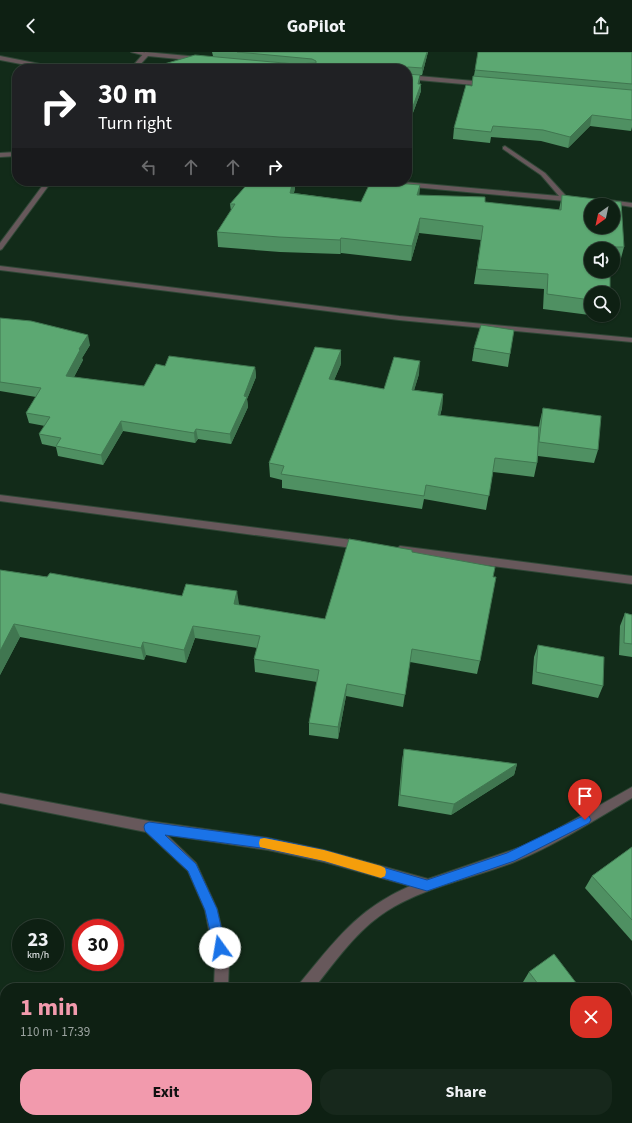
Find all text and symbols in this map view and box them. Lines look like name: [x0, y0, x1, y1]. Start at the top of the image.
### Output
text: GoPilot: [287, 14, 345, 39]
icon: back: [20, 15, 42, 37]
icon: share: [590, 15, 612, 37]
text: 30 m: [98, 74, 157, 114]
icon: right: [32, 80, 84, 132]
text: Turn right: [98, 111, 172, 136]
icon: left: [138, 156, 160, 178]
icon: ahead: [180, 156, 202, 178]
icon: ahead: [222, 156, 244, 178]
icon: right: [264, 156, 286, 178]
north arrow: [584, 198, 620, 234]
map controls: [584, 198, 620, 322]
button: sound: [584, 242, 620, 278]
button: search: [584, 286, 620, 322]
pin: [568, 779, 602, 820]
icon: arrive: [574, 785, 596, 807]
speed limit sign: 30: [72, 919, 124, 971]
text: 23: [27, 926, 49, 954]
position arrow: [199, 927, 241, 969]
text: km/h: [27, 948, 49, 962]
text: 1 min: [20, 990, 78, 1025]
button: close: [570, 996, 612, 1038]
text: 110 m · 17:39: [20, 1023, 90, 1041]
button: Exit: [20, 1069, 312, 1115]
button: Share: [320, 1069, 612, 1115]

